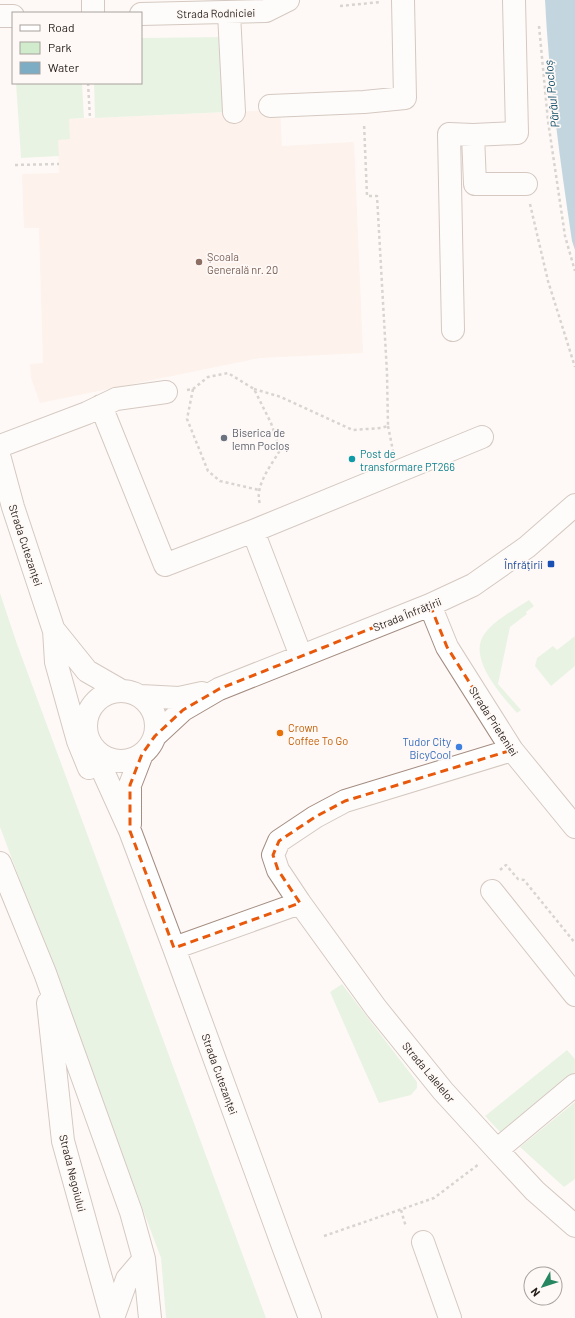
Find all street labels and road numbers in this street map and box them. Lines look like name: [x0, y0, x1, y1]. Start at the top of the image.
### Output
street label: Strada Rodniciei: [177, 6, 256, 20]
street label: Strada Cutezanței: [7, 503, 45, 588]
street label: Strada Înfrățirii: [371, 594, 443, 634]
street label: Strada Prieteniei: [467, 684, 521, 758]
street label: Strada Cutezanței: [199, 1032, 241, 1116]
street label: Strada Lalelelor: [400, 1039, 458, 1105]
street label: Strada Negoiului: [57, 1133, 89, 1213]

